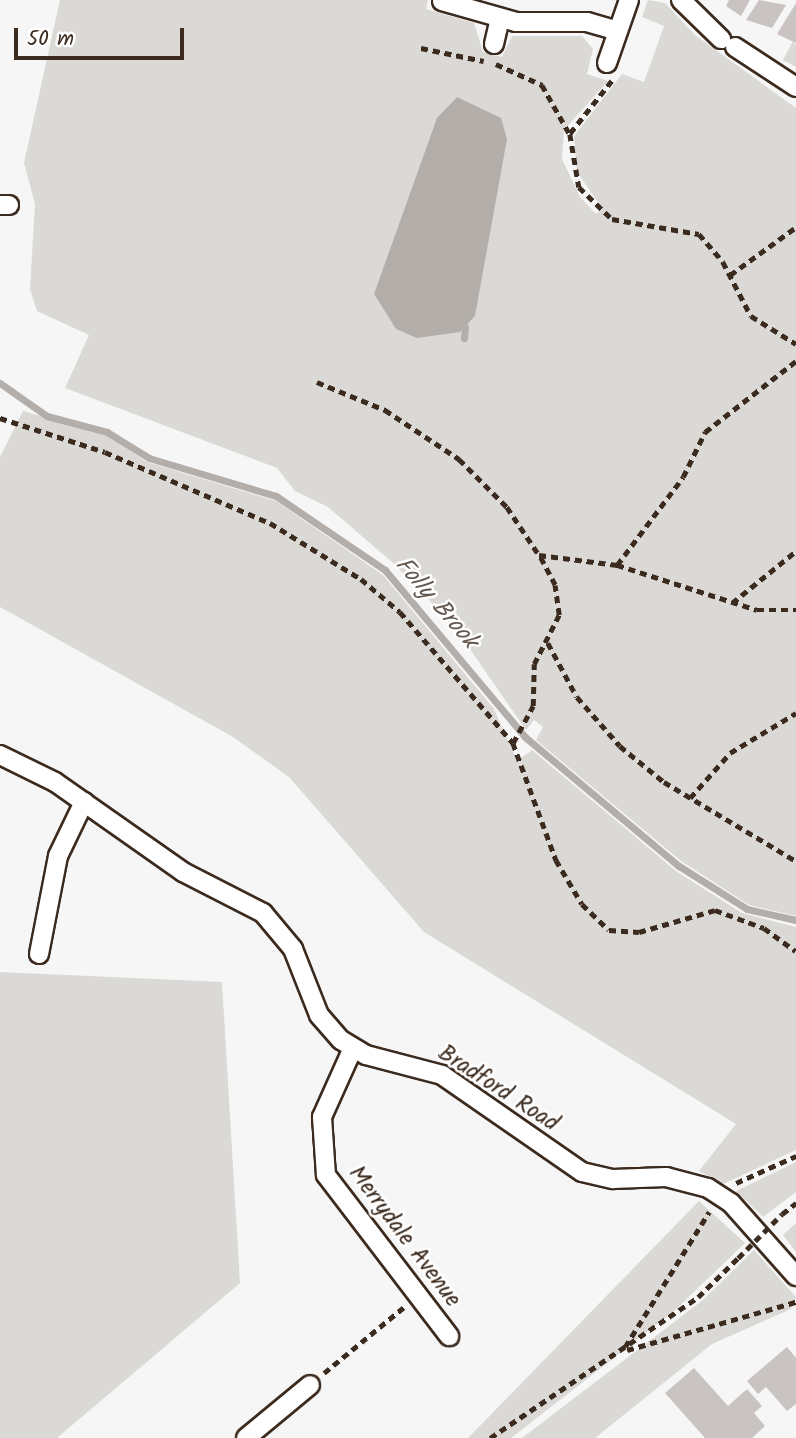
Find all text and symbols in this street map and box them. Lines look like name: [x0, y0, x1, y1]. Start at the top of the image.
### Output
scale bar: [18, 14, 187, 58]
text: 50 m: [27, 23, 74, 56]
water label: Folly Brook: [388, 551, 484, 655]
street label: Bradford Road: [433, 1040, 563, 1138]
street label: Merrydale Avenue: [342, 1161, 466, 1313]

